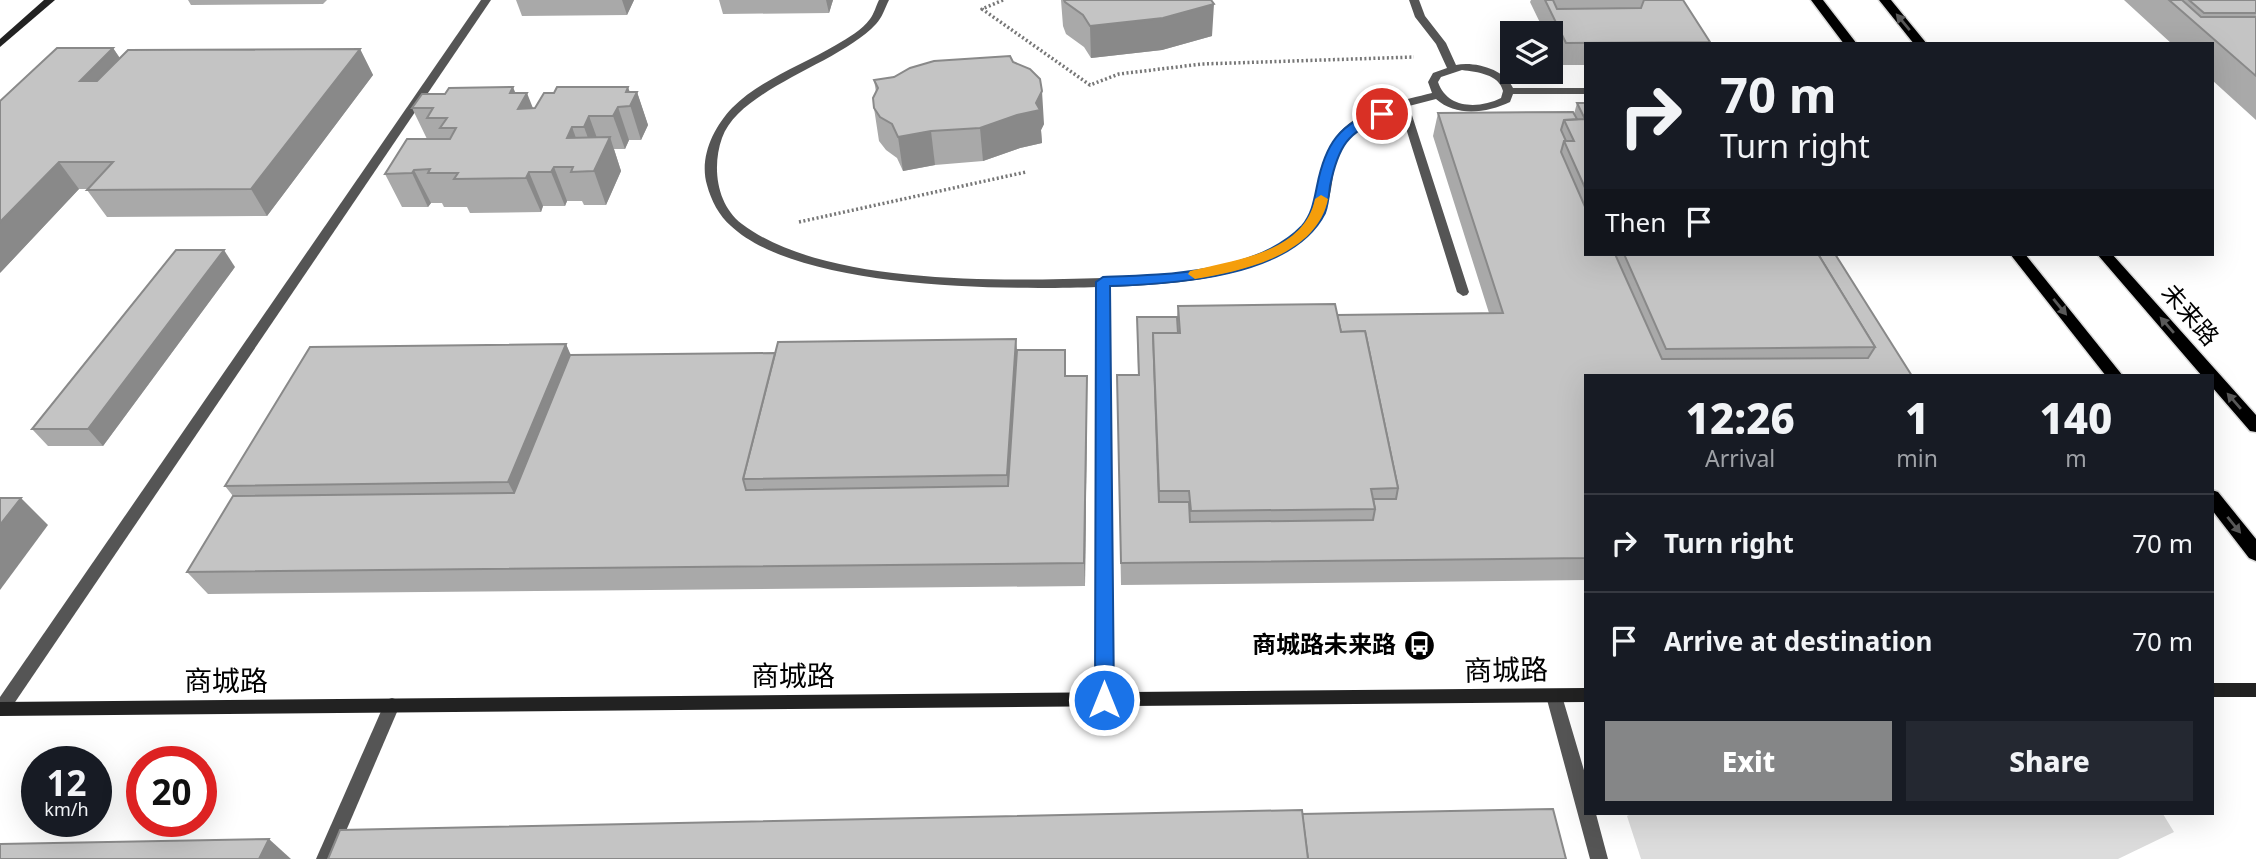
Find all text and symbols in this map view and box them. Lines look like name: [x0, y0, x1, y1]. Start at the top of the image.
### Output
one-way arrow: [1895, 13, 1911, 31]
map controls: [1500, 21, 1563, 84]
button: layers: [1500, 21, 1563, 84]
text: 70 m: [1720, 61, 1837, 127]
icon: right: [1605, 70, 1696, 161]
pin: [1352, 84, 1412, 144]
icon: arrive: [1363, 95, 1401, 133]
text: Turn right: [1720, 124, 1870, 167]
icon: arrive: [1680, 203, 1718, 241]
text: Then: [1605, 204, 1666, 240]
street label: 未来路: [2155, 276, 2227, 352]
one-way arrow: [2052, 299, 2067, 316]
one-way arrow: [2159, 316, 2175, 334]
text: 12:26: [1686, 389, 1795, 446]
text: 1: [1905, 389, 1929, 446]
text: 140: [2040, 389, 2112, 446]
one-way arrow: [2226, 392, 2242, 410]
text: Arrival: [1705, 442, 1775, 474]
text: min: [1896, 442, 1938, 474]
text: m: [2065, 442, 2087, 474]
one-way arrow: [2226, 516, 2241, 534]
icon: right: [1605, 524, 1643, 562]
text: Turn right: [1664, 525, 1794, 561]
text: 70 m: [2132, 525, 2193, 561]
icon: arrive: [1605, 622, 1643, 660]
text: Arrive at destination: [1664, 623, 1933, 659]
text: 70 m: [2132, 623, 2193, 659]
place label: 商城路未来路: [1252, 627, 1396, 660]
bus stop icon: 商城路未来路: [1402, 628, 1436, 662]
street label: 商城路: [1464, 649, 1548, 689]
street label: 商城路: [751, 656, 835, 694]
street label: 商城路: [184, 661, 268, 699]
position arrow: [1067, 663, 1141, 737]
button: Exit: [1605, 721, 1892, 801]
button: Share: [1906, 721, 2193, 801]
speed limit sign: 20: [126, 746, 217, 837]
text: 12: [46, 759, 87, 806]
text: km/h: [44, 797, 89, 821]

